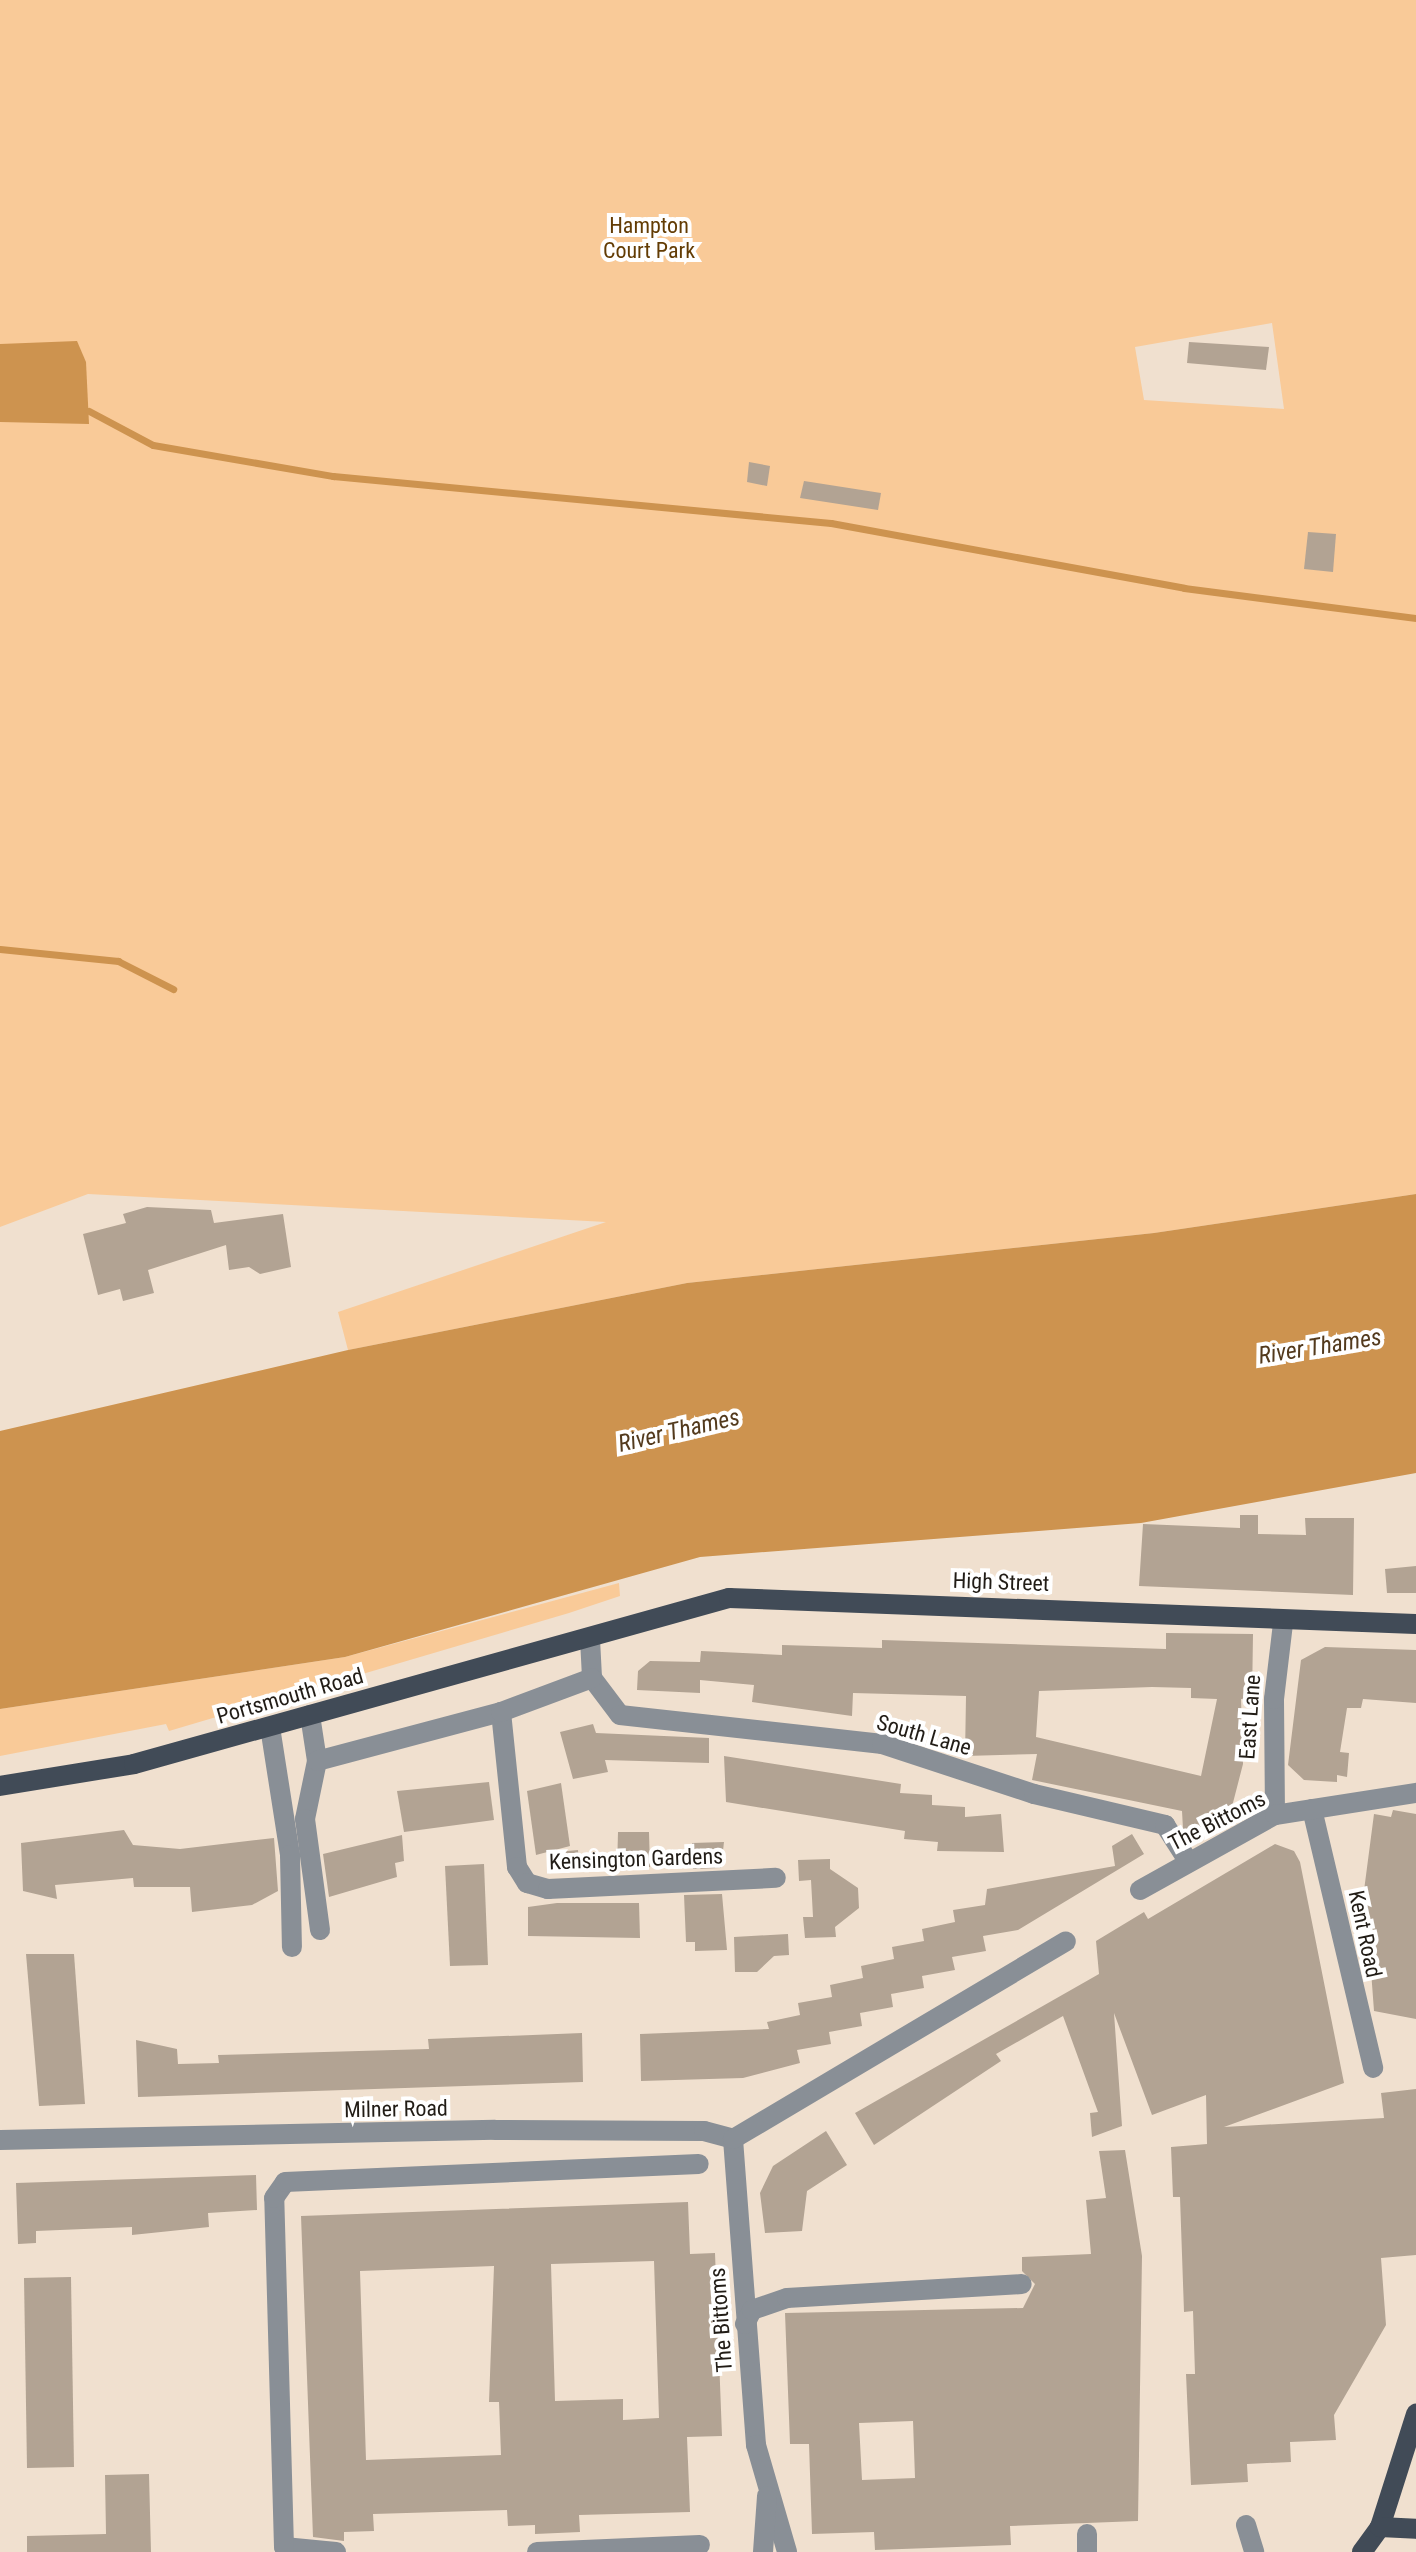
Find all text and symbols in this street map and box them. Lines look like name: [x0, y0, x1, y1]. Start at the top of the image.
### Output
park label: Hampton Court Park: [603, 212, 695, 264]
water label: River Thames: [1256, 1323, 1384, 1371]
water label: River Thames: [615, 1403, 743, 1459]
street label: High Street: [952, 1567, 1050, 1597]
street label: Portsmouth Road: [214, 1662, 366, 1730]
street label: East Lane: [1234, 1674, 1266, 1760]
street label: South Lane: [874, 1709, 974, 1761]
street label: The Bittoms: [1164, 1785, 1270, 1857]
street label: Kensington Gardens: [548, 1843, 724, 1875]
street label: Kent Road: [1343, 1888, 1387, 1980]
street label: Milner Road: [344, 2095, 448, 2123]
street label: The Bittoms: [704, 2267, 738, 2373]

